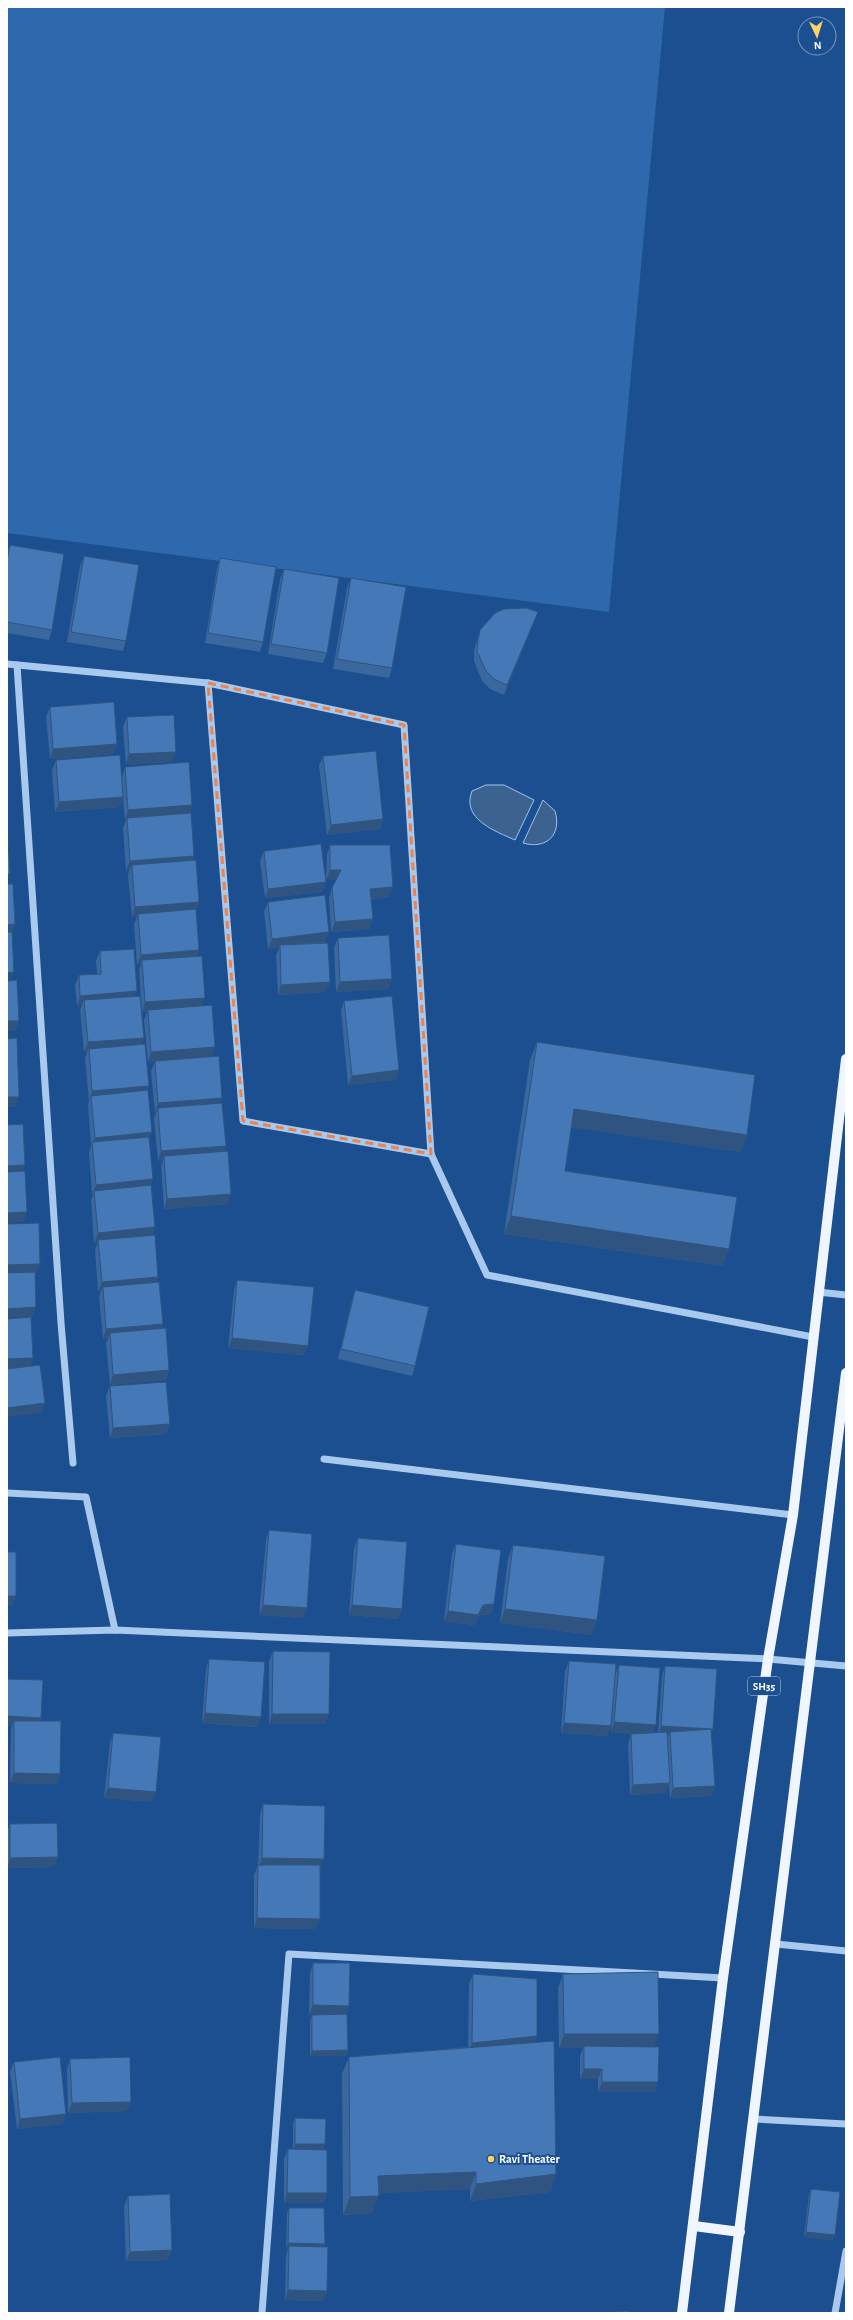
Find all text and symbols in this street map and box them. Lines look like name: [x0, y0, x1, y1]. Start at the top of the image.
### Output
north arrow: [797, 16, 837, 56]
text: N: [813, 40, 822, 51]
road number: SH35: [748, 1677, 780, 1695]
place label: Ravi Theater: [499, 2153, 560, 2165]
marker: Ravi Theater: [486, 2154, 496, 2164]

